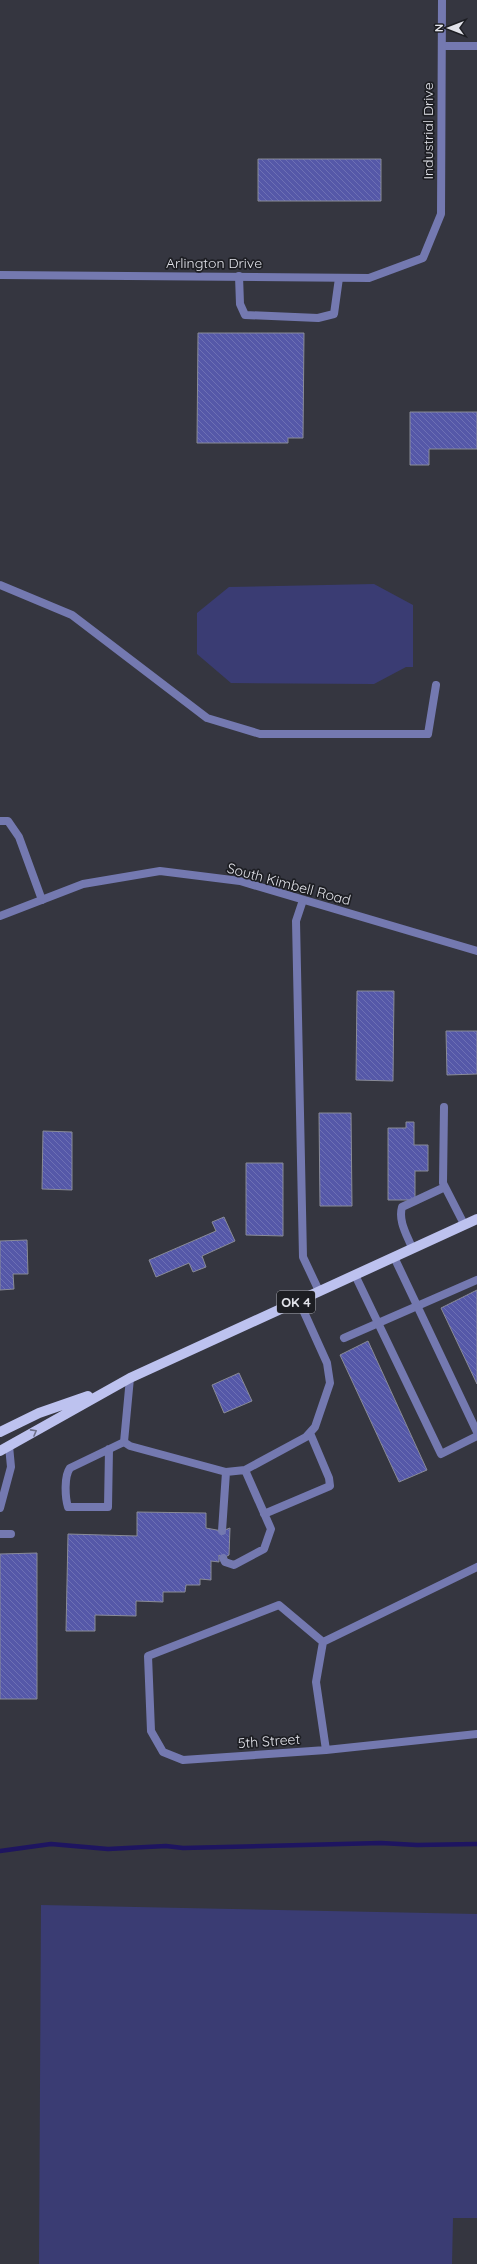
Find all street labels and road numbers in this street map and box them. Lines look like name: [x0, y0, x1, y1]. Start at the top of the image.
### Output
street label: Industrial Drive: [419, 82, 437, 180]
street label: Arlington Drive: [166, 254, 262, 272]
street label: South Kimbell Road: [225, 859, 353, 909]
road number: OK 4: [277, 1291, 315, 1313]
street label: 5th Street: [237, 1730, 301, 1752]

